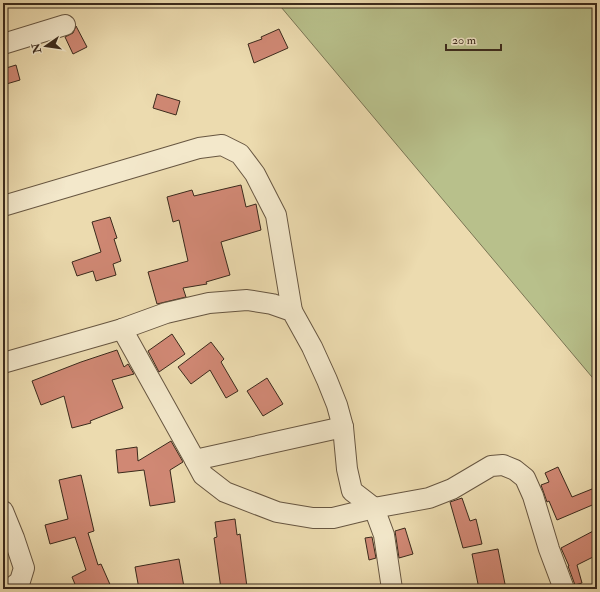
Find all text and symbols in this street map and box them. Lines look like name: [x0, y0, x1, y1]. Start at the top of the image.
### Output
north arrow: [26, 26, 66, 66]
scale bar: [446, 26, 501, 52]
text: 20 m: [452, 33, 477, 48]
text: N: [29, 41, 44, 55]

